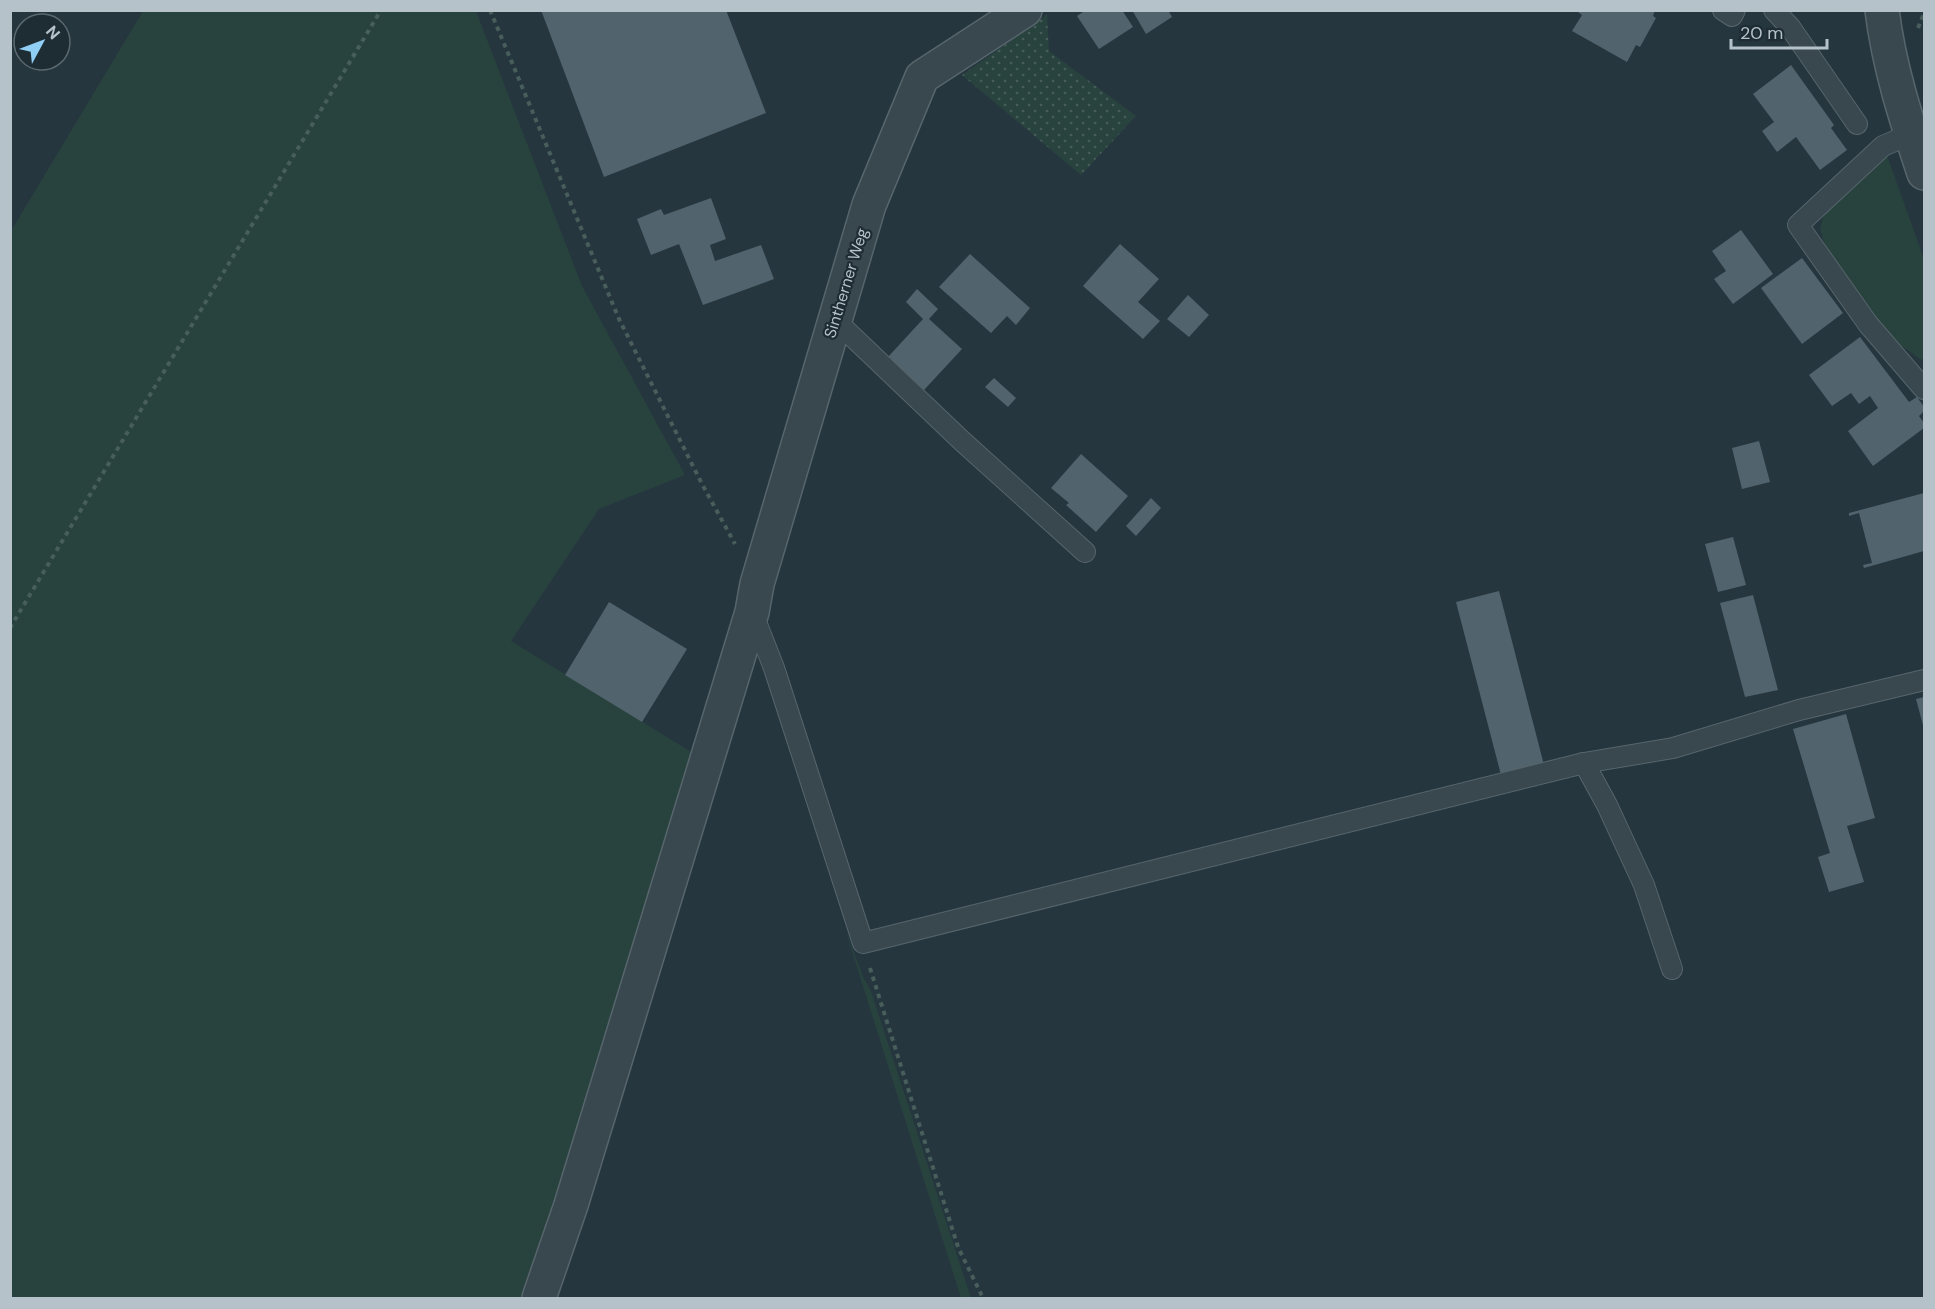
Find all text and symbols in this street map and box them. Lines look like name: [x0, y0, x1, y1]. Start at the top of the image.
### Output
north arrow: [12, 12, 72, 72]
scale bar: [1731, 12, 1827, 50]
text: N: [41, 21, 65, 44]
text: 20 m: [1740, 21, 1783, 45]
street label: Sintherner Weg: [819, 225, 873, 341]

